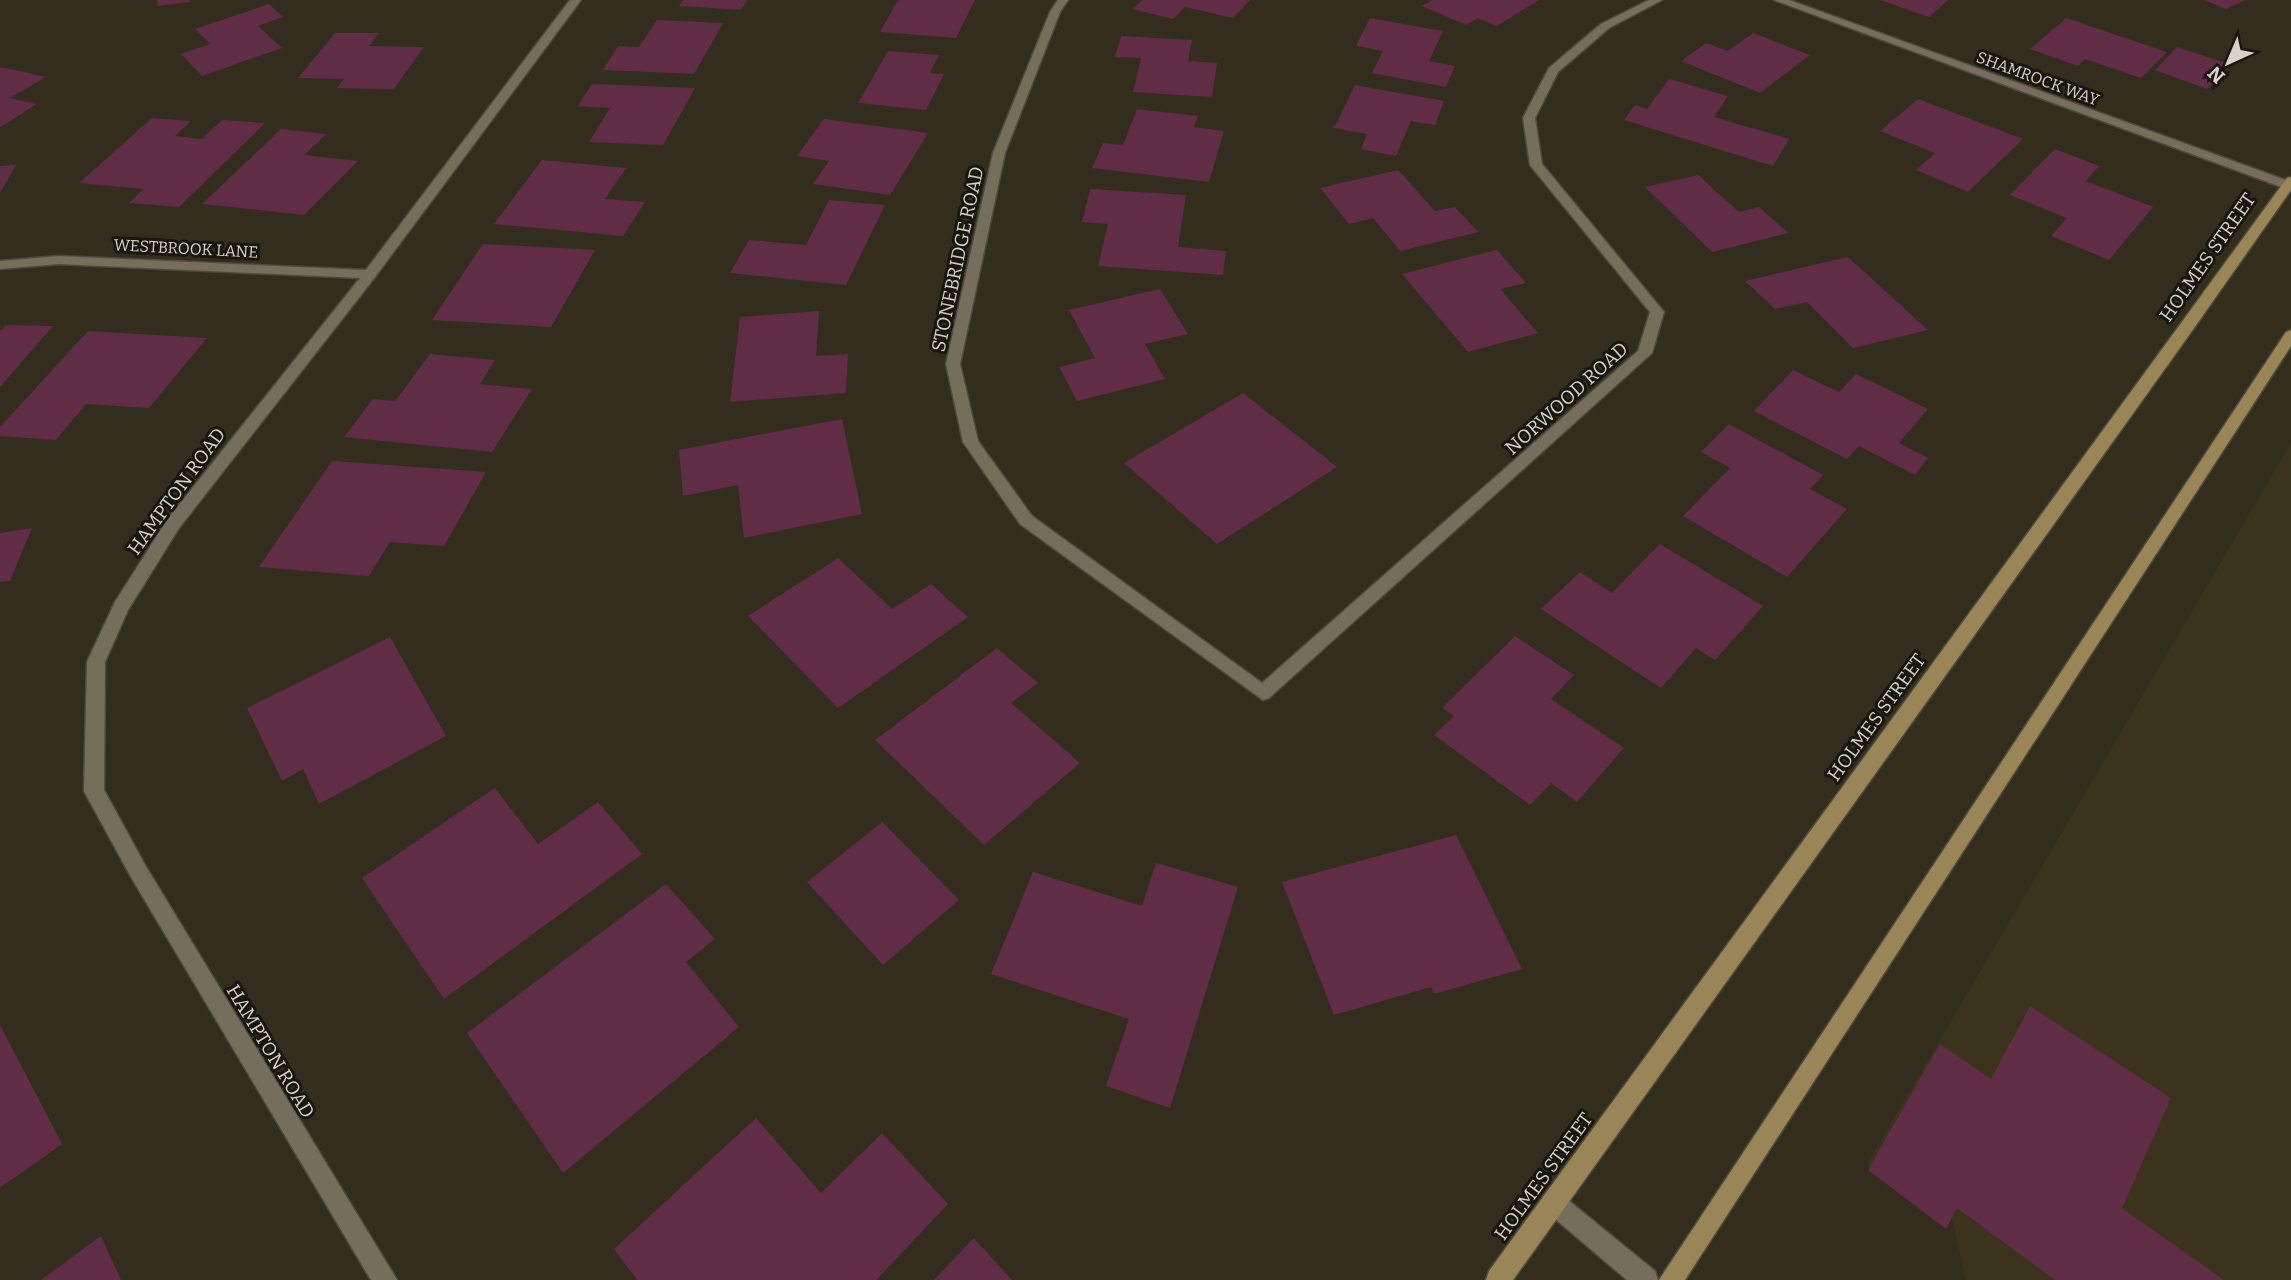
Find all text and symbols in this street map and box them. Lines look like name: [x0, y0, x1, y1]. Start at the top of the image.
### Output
north arrow: [2193, 28, 2263, 98]
street label: SHAMROCK WAY: [1974, 47, 2102, 110]
text: N: [2203, 61, 2230, 88]
street label: STONEBRIDGE ROAD: [927, 164, 988, 354]
street label: HOLMES STREET: [2155, 189, 2260, 326]
street label: WESTBROOK LANE: [113, 235, 259, 262]
street label: NORWOOD ROAD: [1500, 337, 1633, 460]
street label: HAMPTON ROAD: [123, 423, 230, 559]
street label: HOLMES STREET: [1823, 649, 1930, 785]
street label: HAMPTON ROAD: [222, 980, 319, 1122]
street label: HOLMES STREET: [1490, 1108, 1597, 1244]

